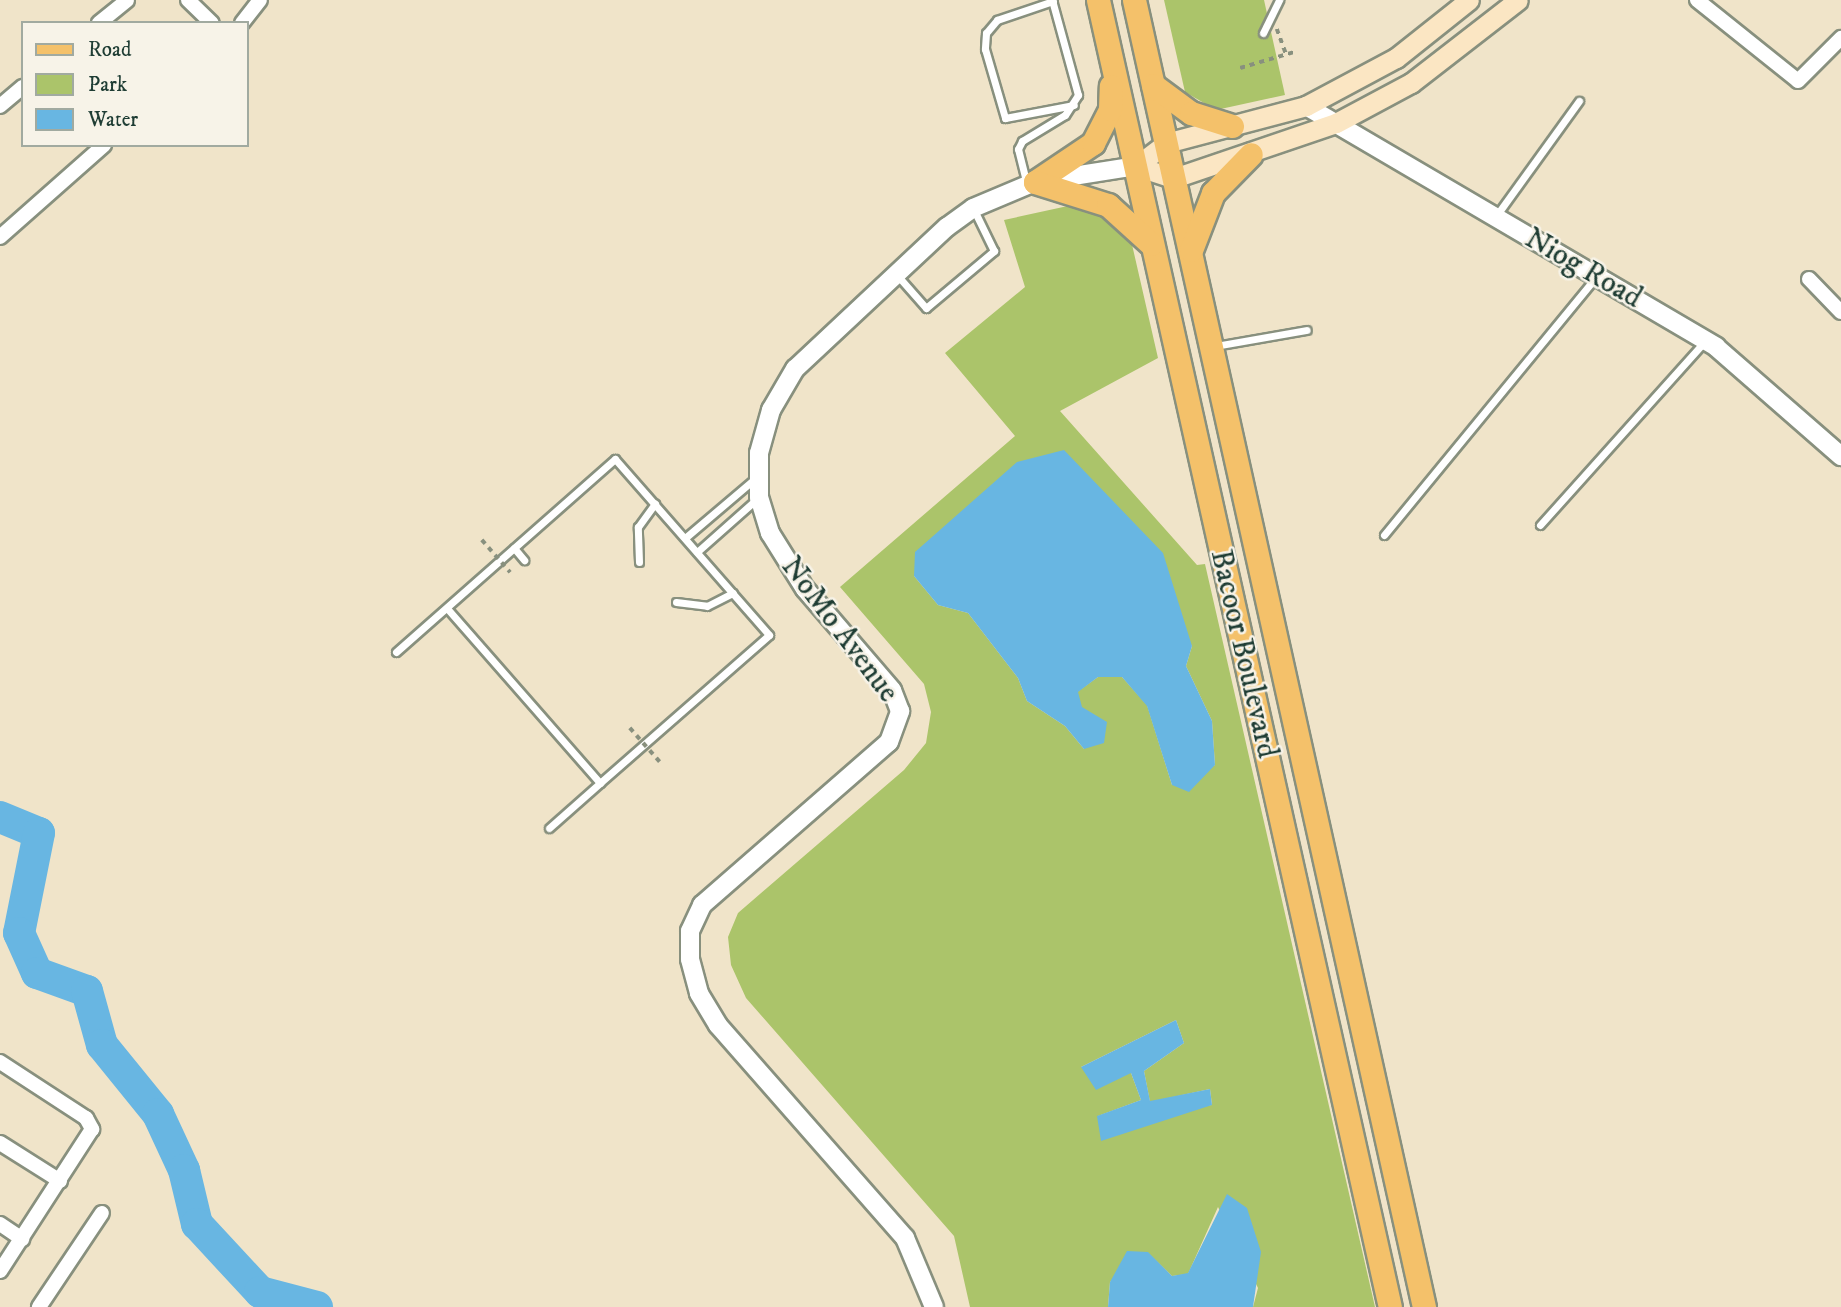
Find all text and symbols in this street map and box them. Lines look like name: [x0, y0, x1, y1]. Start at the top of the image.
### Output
legend: [21, 21, 248, 147]
text: Road: [88, 37, 132, 63]
text: Park: [88, 72, 127, 98]
text: Water: [88, 107, 138, 133]
street label: Niog Road: [1518, 221, 1648, 317]
street label: Bacoor Boulevard: [1202, 546, 1284, 762]
street label: NoMo Avenue: [773, 550, 905, 710]

